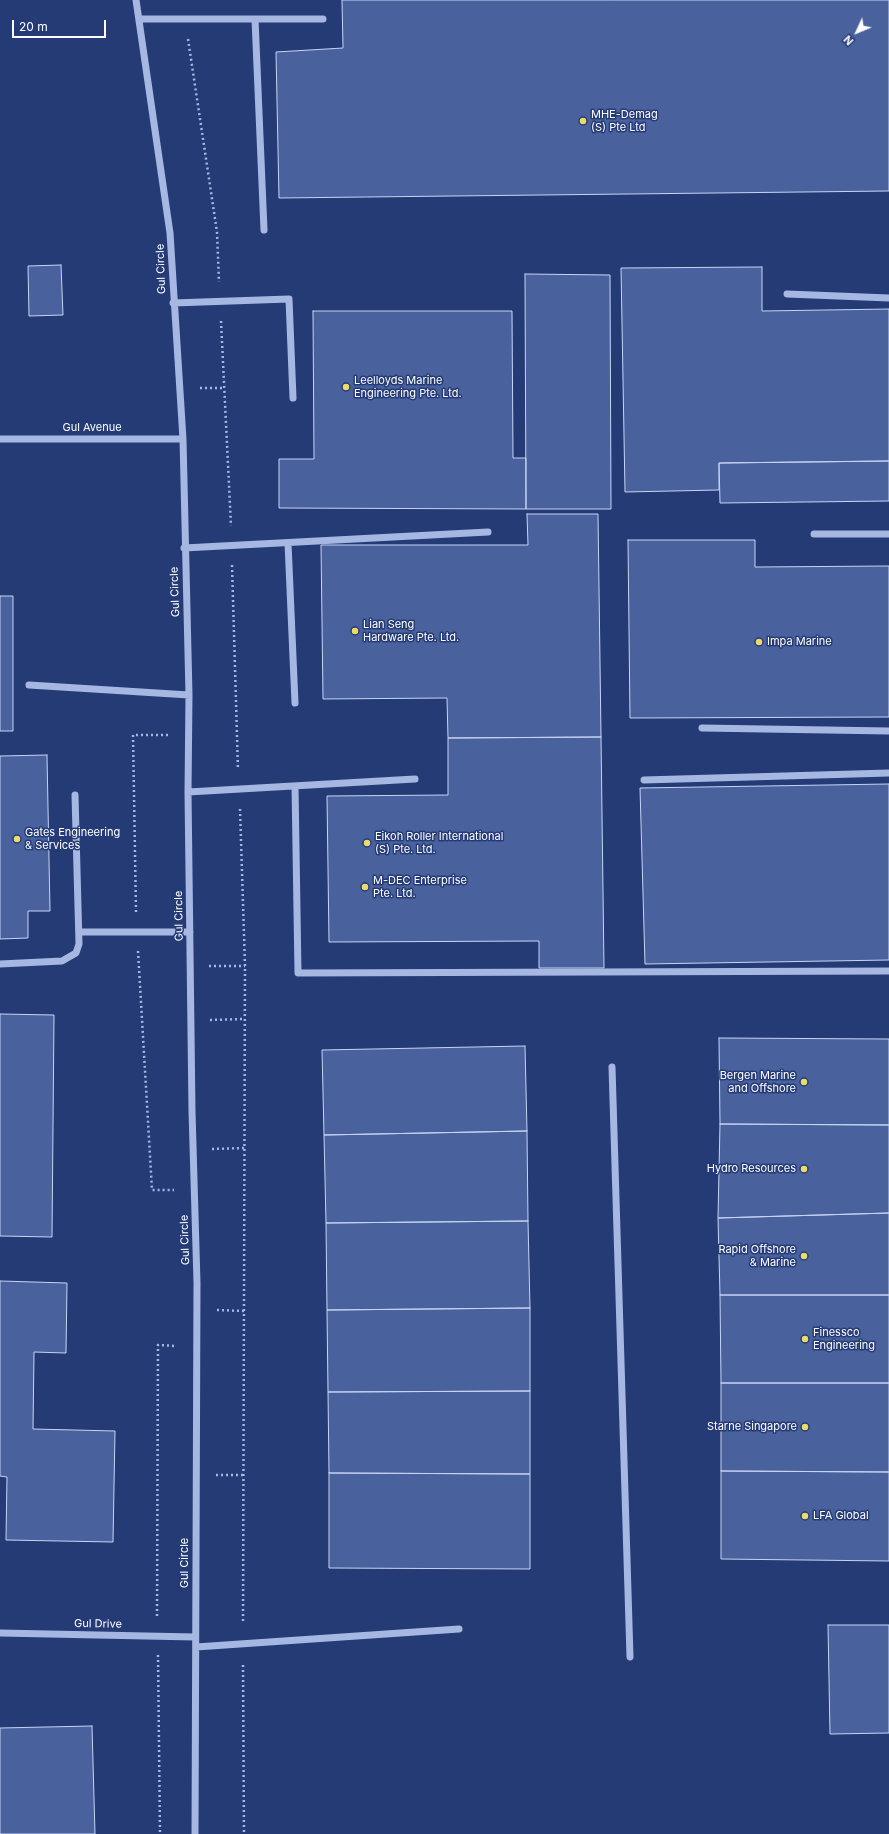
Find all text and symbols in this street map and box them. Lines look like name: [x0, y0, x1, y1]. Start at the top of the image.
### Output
scale bar: [14, 12, 108, 38]
north arrow: [837, 12, 877, 52]
text: 20 m: [19, 19, 48, 34]
text: N: [840, 32, 856, 48]
place label: MHE-Demag (S) Pte Ltd: [591, 108, 658, 134]
marker: MHE-Demag (S) Pte Ltd: [578, 116, 588, 126]
street label: Gul Circle: [154, 244, 168, 294]
place label: Leelloyds Marine Engineering Pte. Ltd.: [354, 374, 462, 400]
marker: Leelloyds Marine Engineering Pte. Ltd.: [341, 382, 351, 392]
street label: Gul Avenue: [62, 421, 122, 435]
street label: Gul Circle: [168, 567, 182, 617]
place label: Lian Seng Hardware Pte. Ltd.: [363, 618, 459, 644]
marker: Lian Seng Hardware Pte. Ltd.: [350, 626, 360, 636]
place label: Impa Marine: [767, 635, 832, 649]
marker: Impa Marine: [754, 637, 764, 647]
place label: Gates Engineering & Services: [25, 826, 120, 852]
place label: Eikoh Roller International (S) Pte. Ltd.: [375, 830, 503, 856]
marker: Gates Engineering & Services: [12, 834, 22, 844]
marker: Eikoh Roller International (S) Pte. Ltd.: [362, 838, 372, 848]
place label: M-DEC Enterprise Pte. Ltd.: [373, 874, 467, 900]
marker: M-DEC Enterprise Pte. Ltd.: [360, 882, 370, 892]
street label: Gul Circle: [172, 891, 186, 941]
place label: Bergen Marine and Offshore: [720, 1069, 796, 1095]
marker: Bergen Marine and Offshore: [799, 1077, 809, 1087]
place label: Hydro Resources: [707, 1162, 796, 1176]
marker: Hydro Resources: [799, 1164, 809, 1174]
street label: Gul Circle: [178, 1215, 192, 1265]
place label: Rapid Offshore & Marine: [718, 1243, 796, 1269]
marker: Rapid Offshore & Marine: [799, 1251, 809, 1261]
place label: Finessco Engineering: [813, 1326, 875, 1352]
marker: Finessco Engineering: [800, 1334, 810, 1344]
place label: Starne Singapore: [707, 1420, 797, 1434]
marker: Starne Singapore: [800, 1422, 810, 1432]
place label: LFA Global: [813, 1509, 869, 1523]
marker: LFA Global: [800, 1511, 810, 1521]
street label: Gul Circle: [178, 1538, 192, 1588]
street label: Gul Drive: [74, 1617, 122, 1631]

